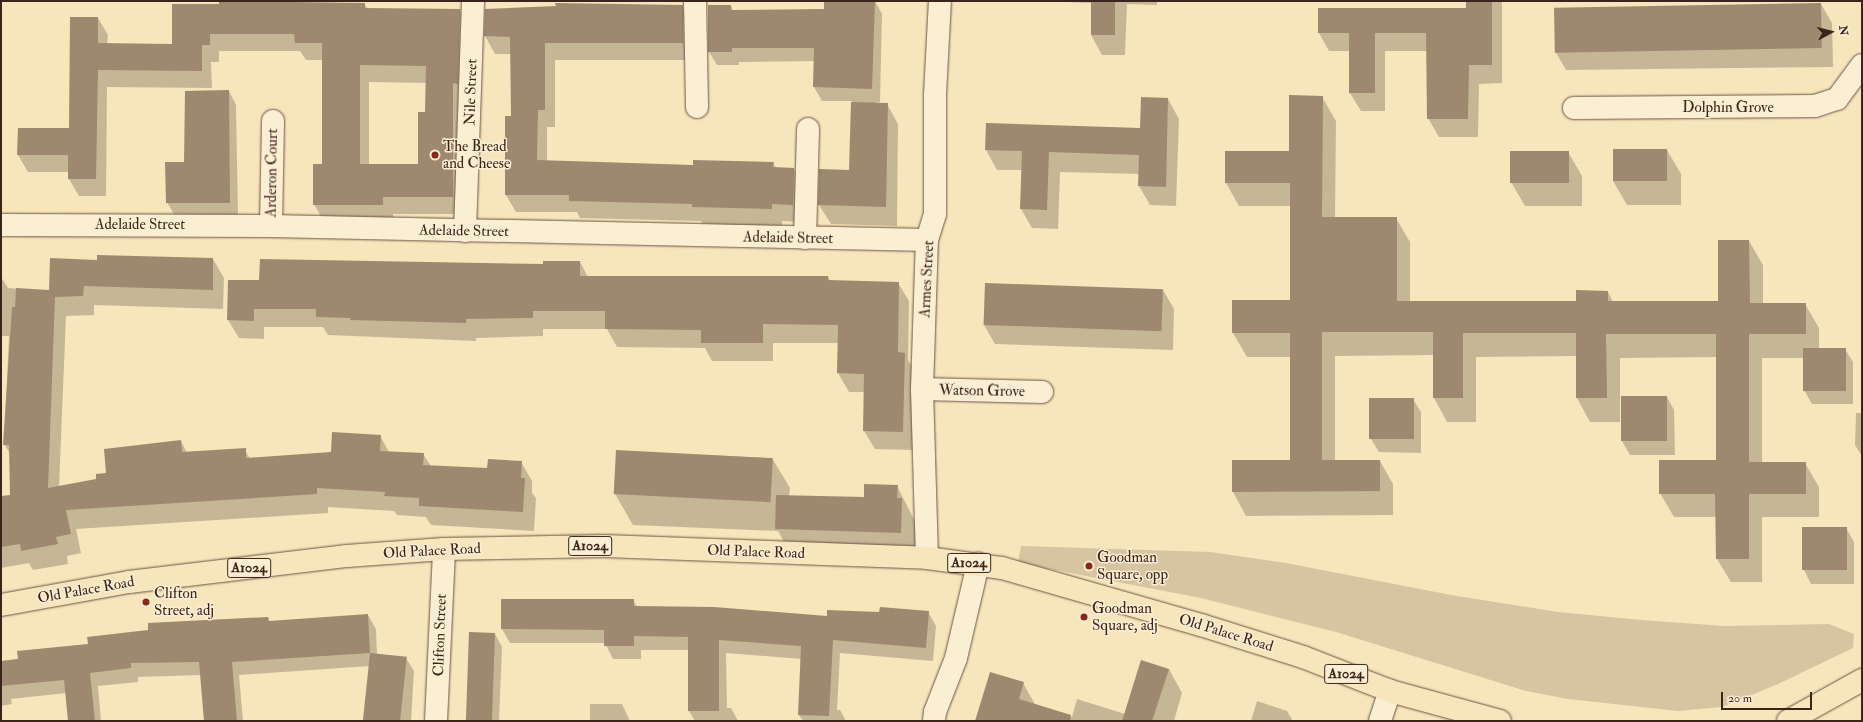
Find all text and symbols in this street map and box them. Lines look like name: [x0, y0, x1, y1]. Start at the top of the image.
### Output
north arrow: [1811, 12, 1851, 52]
text: N: [1836, 25, 1850, 36]
street label: Nile Street: [461, 58, 481, 126]
street label: Dolphin Grove: [1682, 99, 1774, 117]
street label: Arderon Court: [262, 128, 282, 218]
place label: The Bread and Cheese: [443, 137, 510, 172]
marker: The Bread and Cheese: [430, 150, 440, 160]
street label: Adelaide Street: [95, 216, 185, 234]
street label: Adelaide Street: [419, 221, 509, 241]
street label: Adelaide Street: [743, 228, 833, 248]
street label: Armes Street: [916, 240, 938, 318]
street label: Watson Grove: [939, 381, 1025, 401]
road number: A1024: [568, 534, 612, 558]
street label: Old Palace Road: [383, 539, 481, 563]
street label: Old Palace Road: [707, 541, 805, 563]
place label: Goodman Square, opp: [1097, 548, 1168, 583]
road number: A1024: [947, 551, 991, 575]
road number: A1024: [227, 556, 271, 580]
marker: Goodman Square, opp: [1084, 561, 1094, 571]
street label: Old Palace Road: [36, 573, 136, 607]
place label: Clifton Street, adj: [154, 584, 214, 619]
street label: Clifton Street: [430, 593, 450, 677]
marker: Clifton Street, adj: [141, 597, 151, 607]
place label: Goodman Square, adj: [1092, 599, 1158, 634]
street label: Old Palace Road: [1177, 610, 1275, 656]
marker: Goodman Square, adj: [1079, 612, 1089, 622]
road number: A1024: [1324, 662, 1368, 686]
scale bar: [1723, 684, 1814, 710]
text: 20 m: [1728, 691, 1752, 706]

